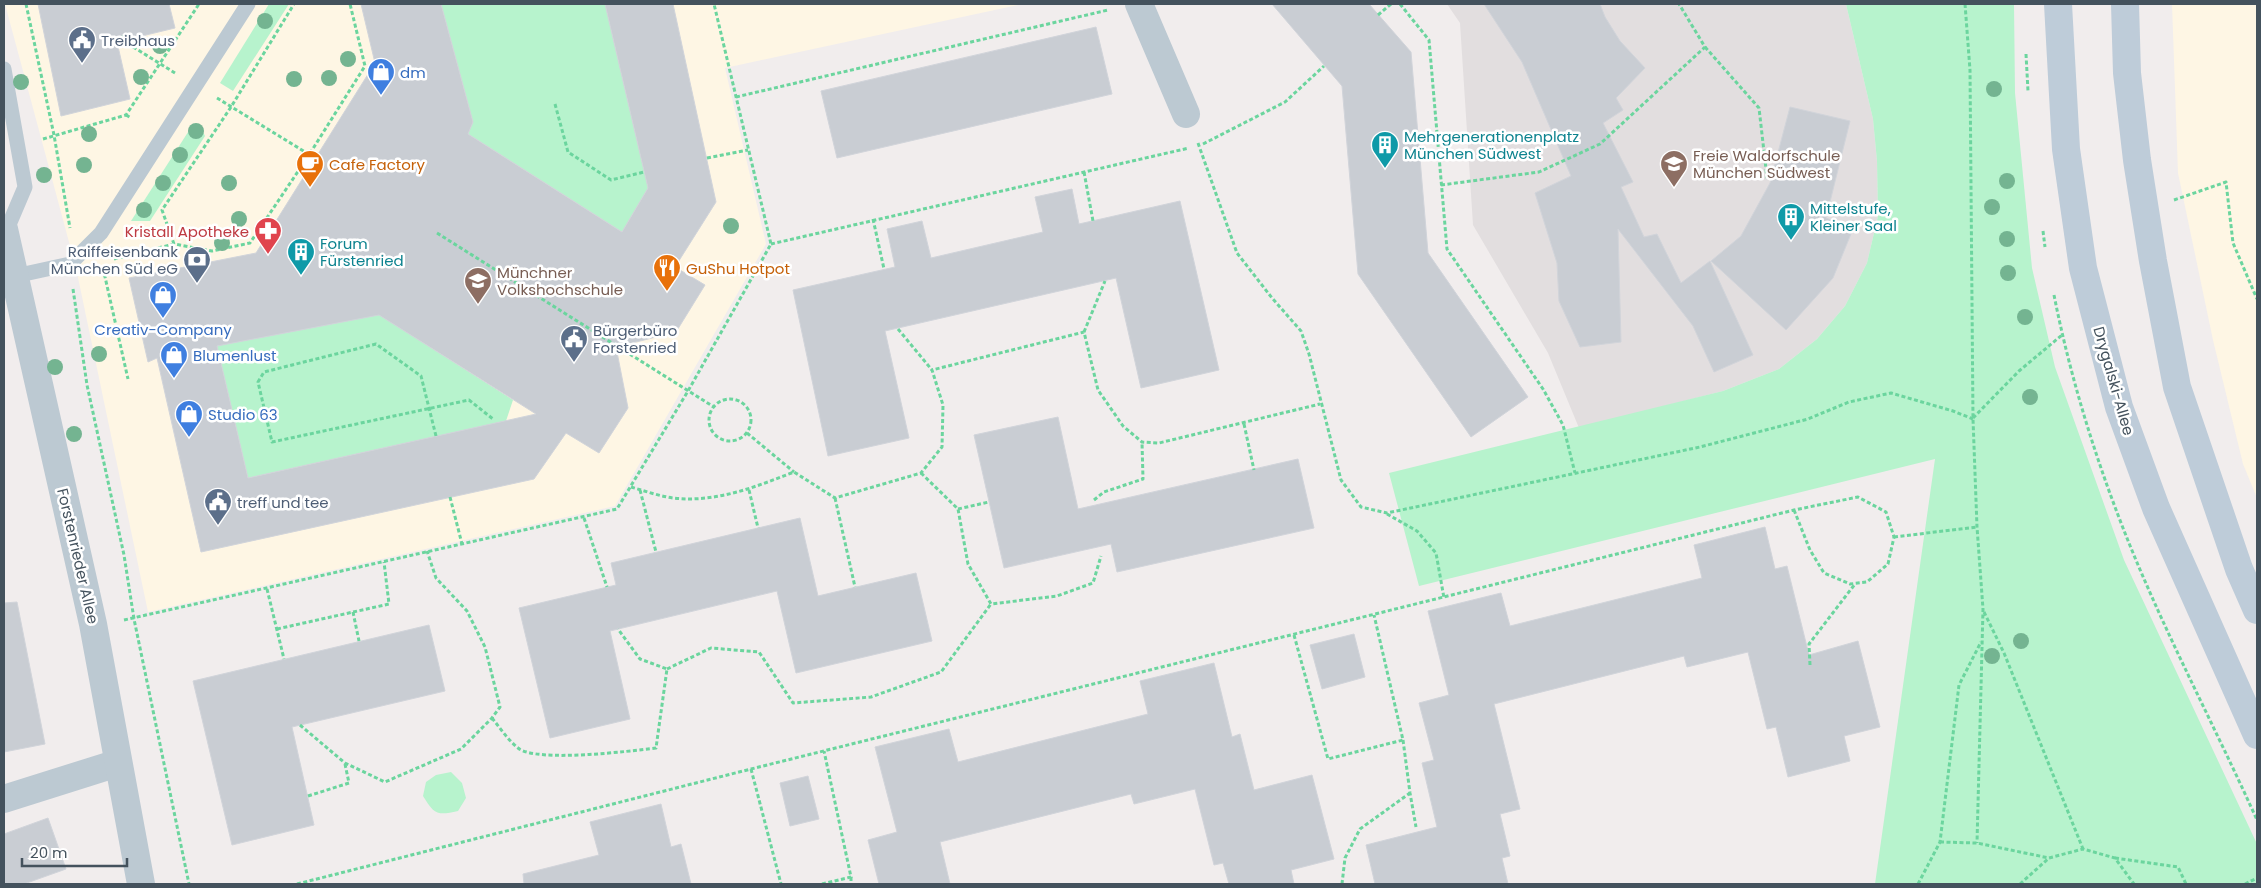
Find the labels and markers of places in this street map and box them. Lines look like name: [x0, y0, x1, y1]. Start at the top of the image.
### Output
public building icon: Treibhaus: [67, 25, 97, 64]
place label: Treibhaus: [101, 30, 175, 51]
shop icon: dm: [366, 57, 396, 96]
place label: dm: [400, 62, 426, 83]
place label: Mehrgenerationenplatz München Südwest: [1404, 126, 1579, 164]
building icon: Mehrgenerationenplatz München Südwest: [1370, 130, 1400, 169]
place label: Freie Waldorfschule München Südwest: [1693, 145, 1840, 183]
cafe icon: Cafe Factory: [295, 149, 325, 188]
school or university icon: Freie Waldorfschule München Südwest: [1659, 149, 1689, 188]
place label: Cafe Factory: [329, 154, 425, 175]
place label: Mittelstufe, Kleiner Saal: [1810, 198, 1897, 236]
building icon: Mittelstufe, Kleiner Saal: [1776, 202, 1806, 241]
pharmacy icon: Kristall Apotheke: [253, 216, 283, 255]
place label: Kristall Apotheke: [125, 221, 249, 242]
place label: Forum Fürstenried: [320, 233, 404, 271]
building icon: Forum Fürstenried: [286, 237, 316, 276]
place label: Raiffeisenbank München Süd eG: [51, 241, 178, 279]
bank icon: Raiffeisenbank München Süd eG: [182, 245, 212, 284]
restaurant icon: GuShu Hotpot: [652, 253, 682, 292]
place label: GuShu Hotpot: [686, 258, 790, 279]
place label: Münchner Volkshochschule: [497, 262, 623, 300]
school or university icon: Münchner Volkshochschule: [463, 266, 493, 305]
shop icon: Creativ-Company: [148, 280, 178, 319]
place label: Creativ-Company: [94, 319, 232, 340]
place label: Bürgerbüro Forstenried: [593, 320, 677, 358]
public building icon: Bürgerbüro Forstenried: [559, 324, 589, 363]
shop icon: Blumenlust: [159, 340, 189, 379]
place label: Blumenlust: [193, 345, 276, 366]
shop icon: Studio 63: [174, 399, 204, 438]
place label: Studio 63: [208, 404, 278, 425]
public building icon: treff und tee: [203, 487, 233, 526]
place label: treff und tee: [237, 492, 329, 513]

